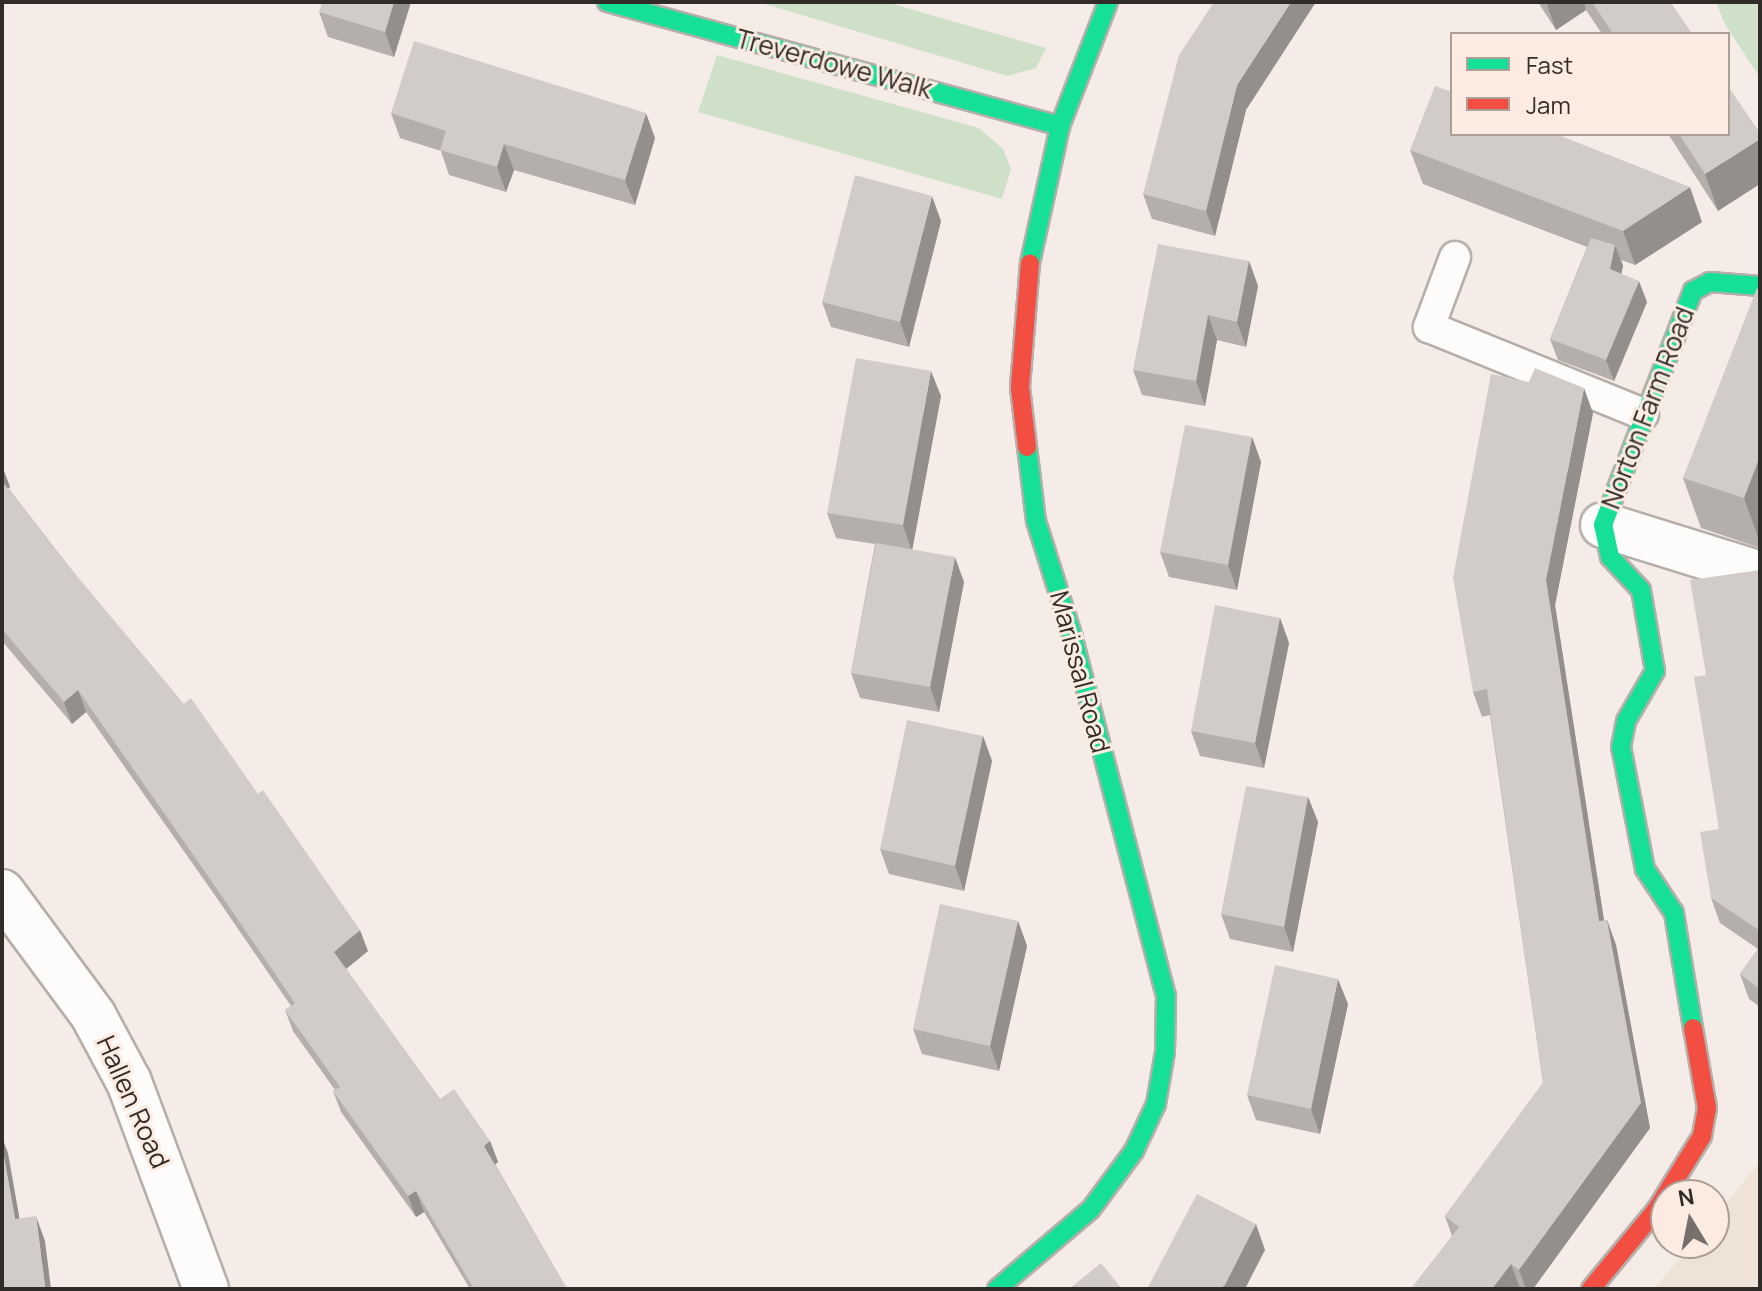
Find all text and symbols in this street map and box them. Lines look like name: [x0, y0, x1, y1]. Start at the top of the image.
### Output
street label: Treverdowe Walk: [733, 23, 935, 105]
legend: [1450, 32, 1730, 136]
text: Fast: [1526, 48, 1573, 81]
text: Jam: [1526, 88, 1571, 121]
street label: Norton Farm Road: [1595, 303, 1701, 513]
street label: Marissal Road: [1043, 588, 1117, 756]
street label: Hallen Road: [90, 1031, 176, 1173]
north arrow: [1650, 1179, 1730, 1259]
text: N: [1676, 1181, 1697, 1213]

